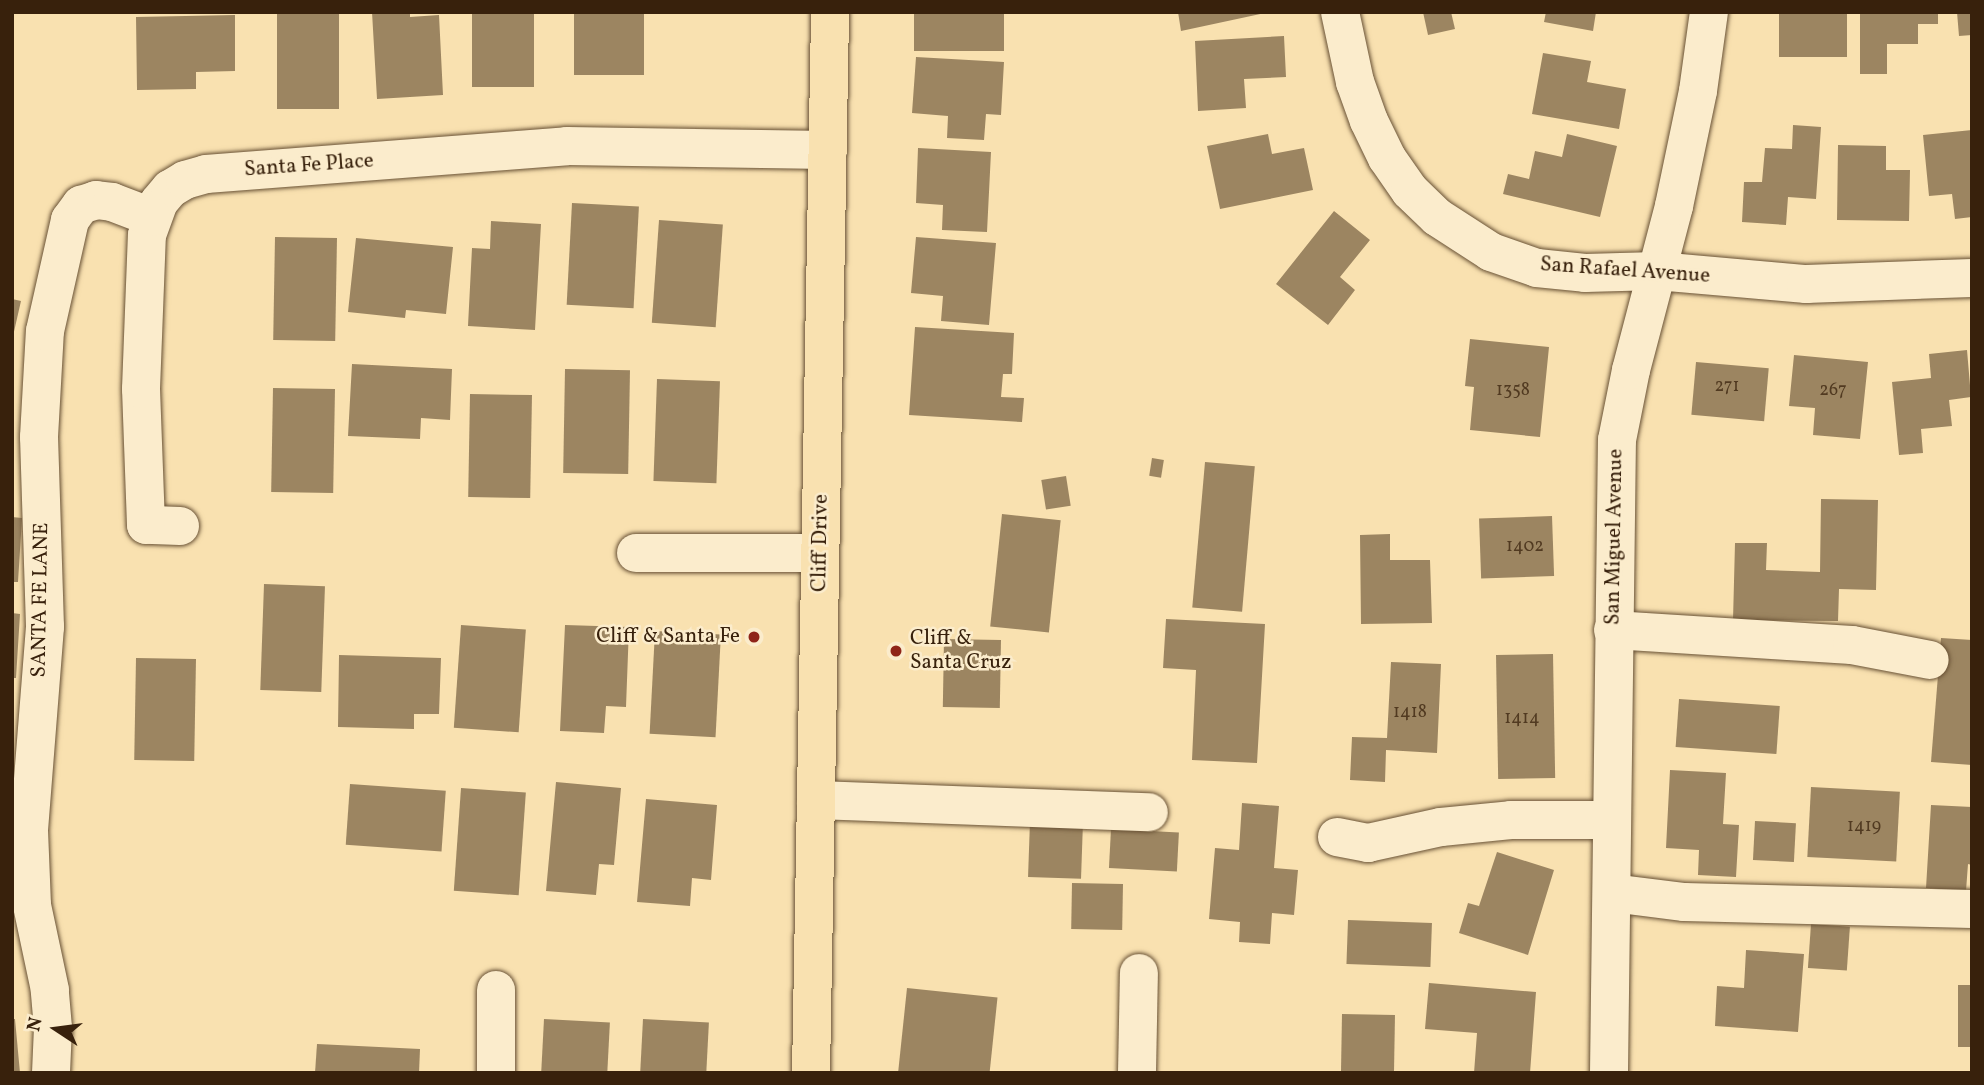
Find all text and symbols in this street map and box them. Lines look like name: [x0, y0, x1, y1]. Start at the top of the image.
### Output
street label: Santa Fe Place: [243, 149, 375, 183]
street label: San Rafael Avenue: [1539, 252, 1711, 290]
house number: 271: [1715, 376, 1739, 398]
house number: 1358: [1496, 380, 1530, 402]
house number: 267: [1819, 380, 1847, 402]
street label: San Miguel Avenue: [1601, 449, 1629, 625]
street label: Cliff Drive: [808, 495, 834, 591]
street label: SANTA FE LANE: [27, 522, 55, 678]
house number: 1402: [1506, 536, 1544, 558]
place label: Cliff & Santa Fe: [598, 624, 740, 650]
place label: Cliff & Santa Cruz: [910, 626, 1011, 676]
marker: Cliff & Santa Fe: [746, 629, 762, 645]
marker: Cliff & Santa Cruz: [888, 643, 904, 659]
house number: 1418: [1393, 702, 1427, 724]
house number: 1414: [1504, 708, 1540, 730]
house number: 1419: [1847, 816, 1881, 838]
north arrow: [21, 994, 91, 1064]
text: N: [21, 1015, 50, 1034]

